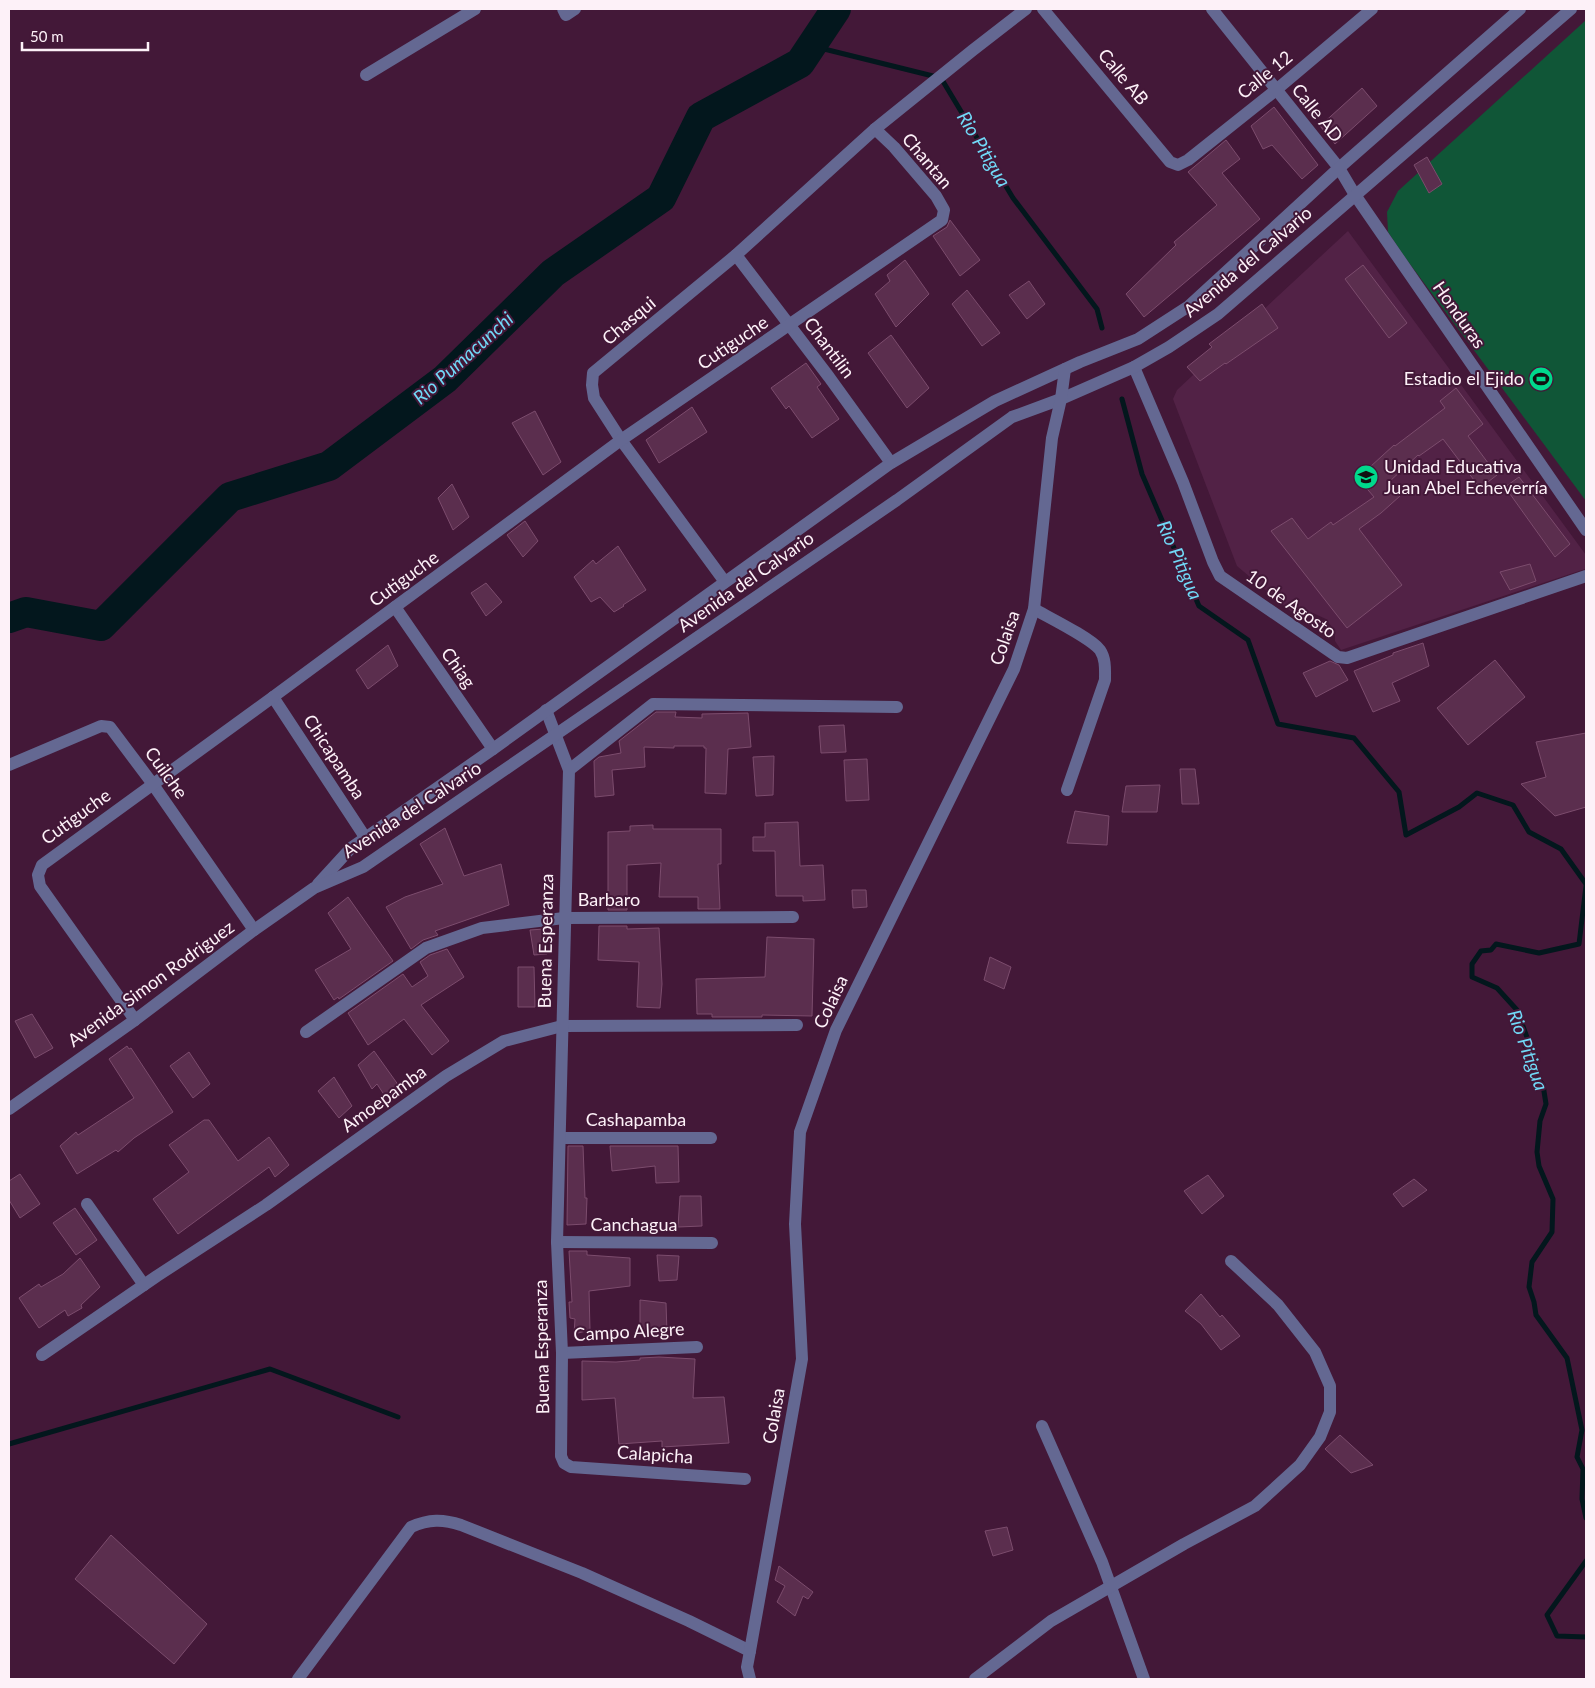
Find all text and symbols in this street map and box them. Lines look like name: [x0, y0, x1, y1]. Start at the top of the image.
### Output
scale bar: [22, 20, 149, 52]
text: 50 m: [30, 27, 64, 45]
street label: Calle AB: [1094, 44, 1154, 109]
street label: Calle 12: [1232, 45, 1296, 103]
street label: Calle AD: [1288, 79, 1348, 146]
water label: Rio Pitigua: [953, 107, 1016, 191]
street label: Chantan: [898, 128, 958, 193]
street label: Avenida del Calvario: [1179, 201, 1316, 321]
street label: Honduras: [1429, 277, 1491, 352]
street label: Chasqui: [597, 291, 660, 349]
water label: Rio Pumacunchi: [408, 306, 518, 409]
street label: Cutiguche: [693, 311, 772, 374]
street label: Chantilin: [800, 313, 860, 382]
sports icon: Estadio el Ejido: [1528, 366, 1554, 392]
place label: Estadio el Ejido: [1404, 367, 1524, 389]
place label: Unidad Educativa Juan Abel Echeverría: [1384, 455, 1548, 498]
school or university icon: Unidad Educativa Juan Abel Echeverría: [1353, 464, 1379, 490]
water label: Rio Pitigua: [1153, 517, 1208, 603]
street label: Avenida del Calvario: [673, 526, 818, 636]
street label: Cutiguche: [364, 546, 442, 611]
street label: 10 de Agosto: [1242, 564, 1341, 642]
street label: Colaisa: [984, 607, 1024, 668]
street label: Chiag: [437, 643, 481, 692]
street label: Chicapamba: [299, 710, 370, 803]
street label: Cuilche: [141, 742, 193, 803]
street label: Avenida del Calvario: [338, 756, 485, 862]
street label: Cutiguche: [36, 784, 114, 849]
street label: Buena Esperanza: [533, 873, 557, 1009]
street label: Barbaro: [578, 888, 640, 910]
street label: Avenida Simon Rodriguez: [63, 915, 238, 1051]
street label: Colaisa: [808, 971, 852, 1032]
water label: Rio Pitigua: [1503, 1006, 1554, 1093]
street label: Amoepamba: [337, 1060, 430, 1136]
street label: Cashapamba: [586, 1108, 686, 1130]
street label: Canchagua: [591, 1213, 677, 1235]
street label: Buena Esperanza: [529, 1279, 553, 1415]
street label: Campo Alegre: [573, 1317, 685, 1345]
street label: Colaisa: [757, 1386, 789, 1445]
street label: Calapicha: [616, 1440, 694, 1468]

